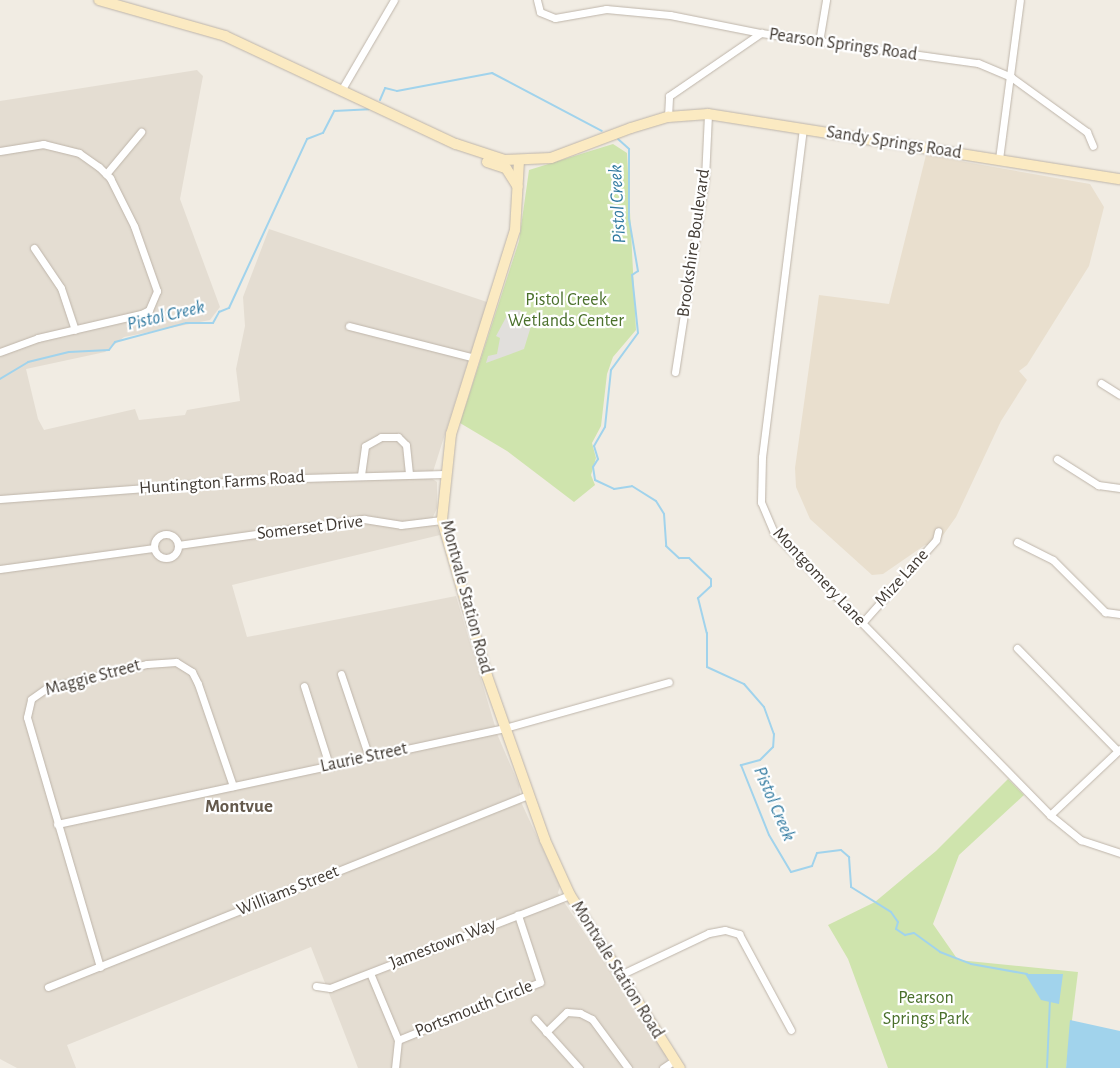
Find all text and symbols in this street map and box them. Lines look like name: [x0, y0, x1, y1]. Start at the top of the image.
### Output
street label: Pearson Springs Road: [767, 24, 919, 66]
street label: Sandy Springs Road: [825, 122, 963, 164]
water label: Pistol Creek: [605, 164, 631, 244]
street label: Brookshire Boulevard: [673, 168, 715, 318]
park label: Pistol Creek Wetlands Center: [508, 290, 624, 332]
water label: Pistol Creek: [125, 296, 207, 336]
street label: Huntington Farms Road: [138, 466, 306, 500]
street label: Somerset Drive: [256, 511, 364, 545]
street label: Montvale Station Road: [435, 518, 497, 676]
street label: Montgomery Lane: [768, 523, 870, 631]
street label: Mize Lane: [870, 545, 934, 611]
street label: Maggie Street: [43, 655, 143, 701]
street label: Laurie Street: [318, 738, 410, 778]
water label: Pistol Creek: [748, 763, 800, 845]
district label: Montvue: [205, 796, 273, 818]
street label: Williams Street: [234, 861, 342, 921]
street label: Montvale Station Road: [566, 897, 668, 1043]
street label: Jamestown Way: [387, 914, 499, 974]
street label: Portsmouth Circle: [412, 976, 536, 1042]
park label: Pearson Springs Park: [883, 988, 969, 1030]

